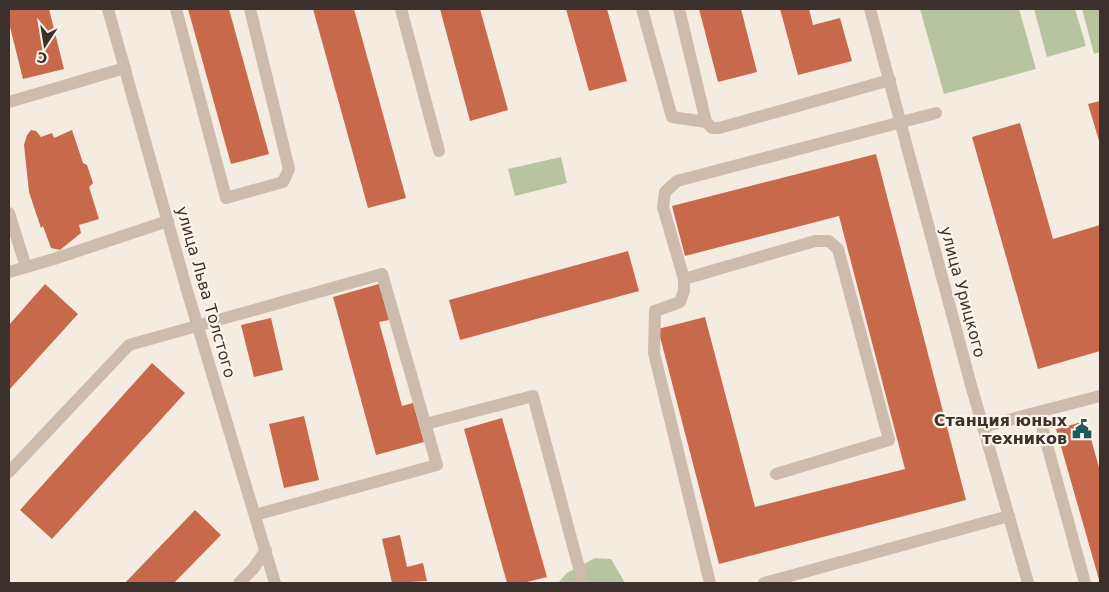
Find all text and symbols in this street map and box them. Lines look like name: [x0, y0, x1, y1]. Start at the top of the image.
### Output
north arrow: [20, 20, 70, 70]
text: С: [36, 49, 49, 67]
street label: улица Льва Толстого: [172, 204, 240, 380]
street label: улица Урицкого: [936, 224, 990, 360]
place label: Станция юных техников: [934, 411, 1068, 448]
public building icon: Станция юных техников: [1071, 418, 1093, 440]

